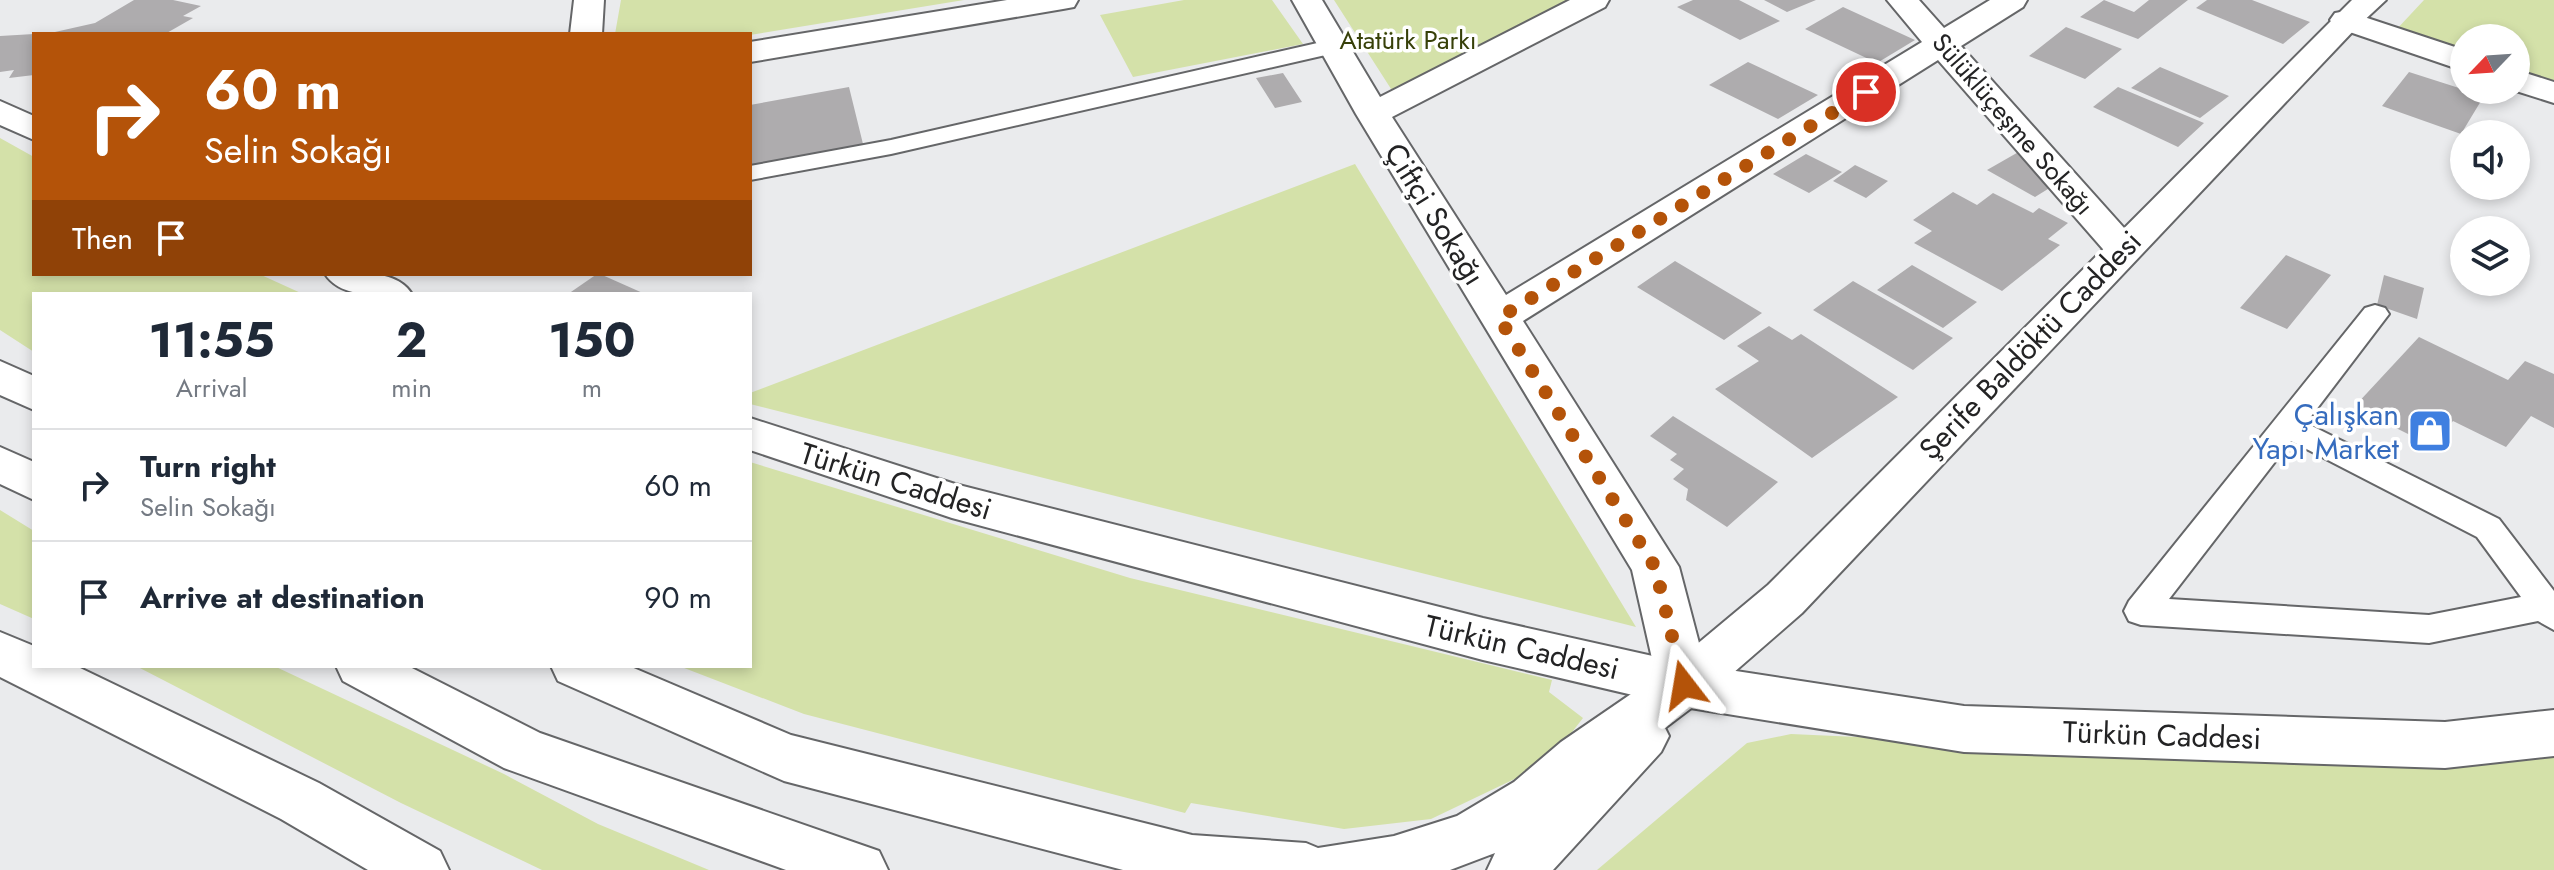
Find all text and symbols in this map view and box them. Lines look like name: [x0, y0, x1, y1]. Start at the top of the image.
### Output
park label: Atatürk Parkı: [1339, 21, 1477, 59]
north arrow: [2450, 24, 2530, 104]
map controls: [2450, 24, 2530, 296]
street label: Sülüklüçeşme Sokağı: [1923, 25, 2103, 223]
text: 60 m: [204, 49, 341, 130]
pin: [1832, 58, 1900, 126]
icon: right: [72, 64, 176, 168]
icon: arrive: [1844, 70, 1888, 114]
button: sound: [2450, 120, 2530, 200]
text: Selin Sokağı: [204, 124, 392, 176]
street label: Çiftçi Sokağı: [1374, 134, 1496, 294]
icon: arrive: [149, 216, 193, 260]
button: layers: [2450, 216, 2530, 296]
text: Then: [72, 217, 133, 260]
street label: Şerife Baldöktü Caddesi: [1909, 221, 2151, 469]
text: 11:55: [148, 306, 275, 375]
text: 2: [396, 306, 427, 375]
text: 150: [548, 306, 636, 375]
text: Arrival: [176, 369, 247, 407]
text: min: [391, 369, 432, 407]
text: m: [582, 369, 602, 407]
place label: Çalışkan Yapı Market: [2252, 393, 2400, 470]
shop icon: Çalışkan Yapı Market: [2406, 407, 2454, 455]
street label: Türkün Caddesi: [795, 431, 997, 531]
text: Turn right: [140, 445, 276, 488]
icon: right: [72, 463, 116, 507]
text: 60 m: [644, 464, 712, 507]
text: Selin Sokağı: [140, 488, 276, 526]
icon: arrive: [72, 575, 116, 619]
text: Arrive at destination: [140, 576, 425, 619]
text: 90 m: [644, 576, 712, 619]
street label: Türkün Caddesi: [1421, 604, 1623, 690]
position arrow: [1642, 643, 1726, 727]
street label: Türkün Caddesi: [2062, 710, 2262, 760]

